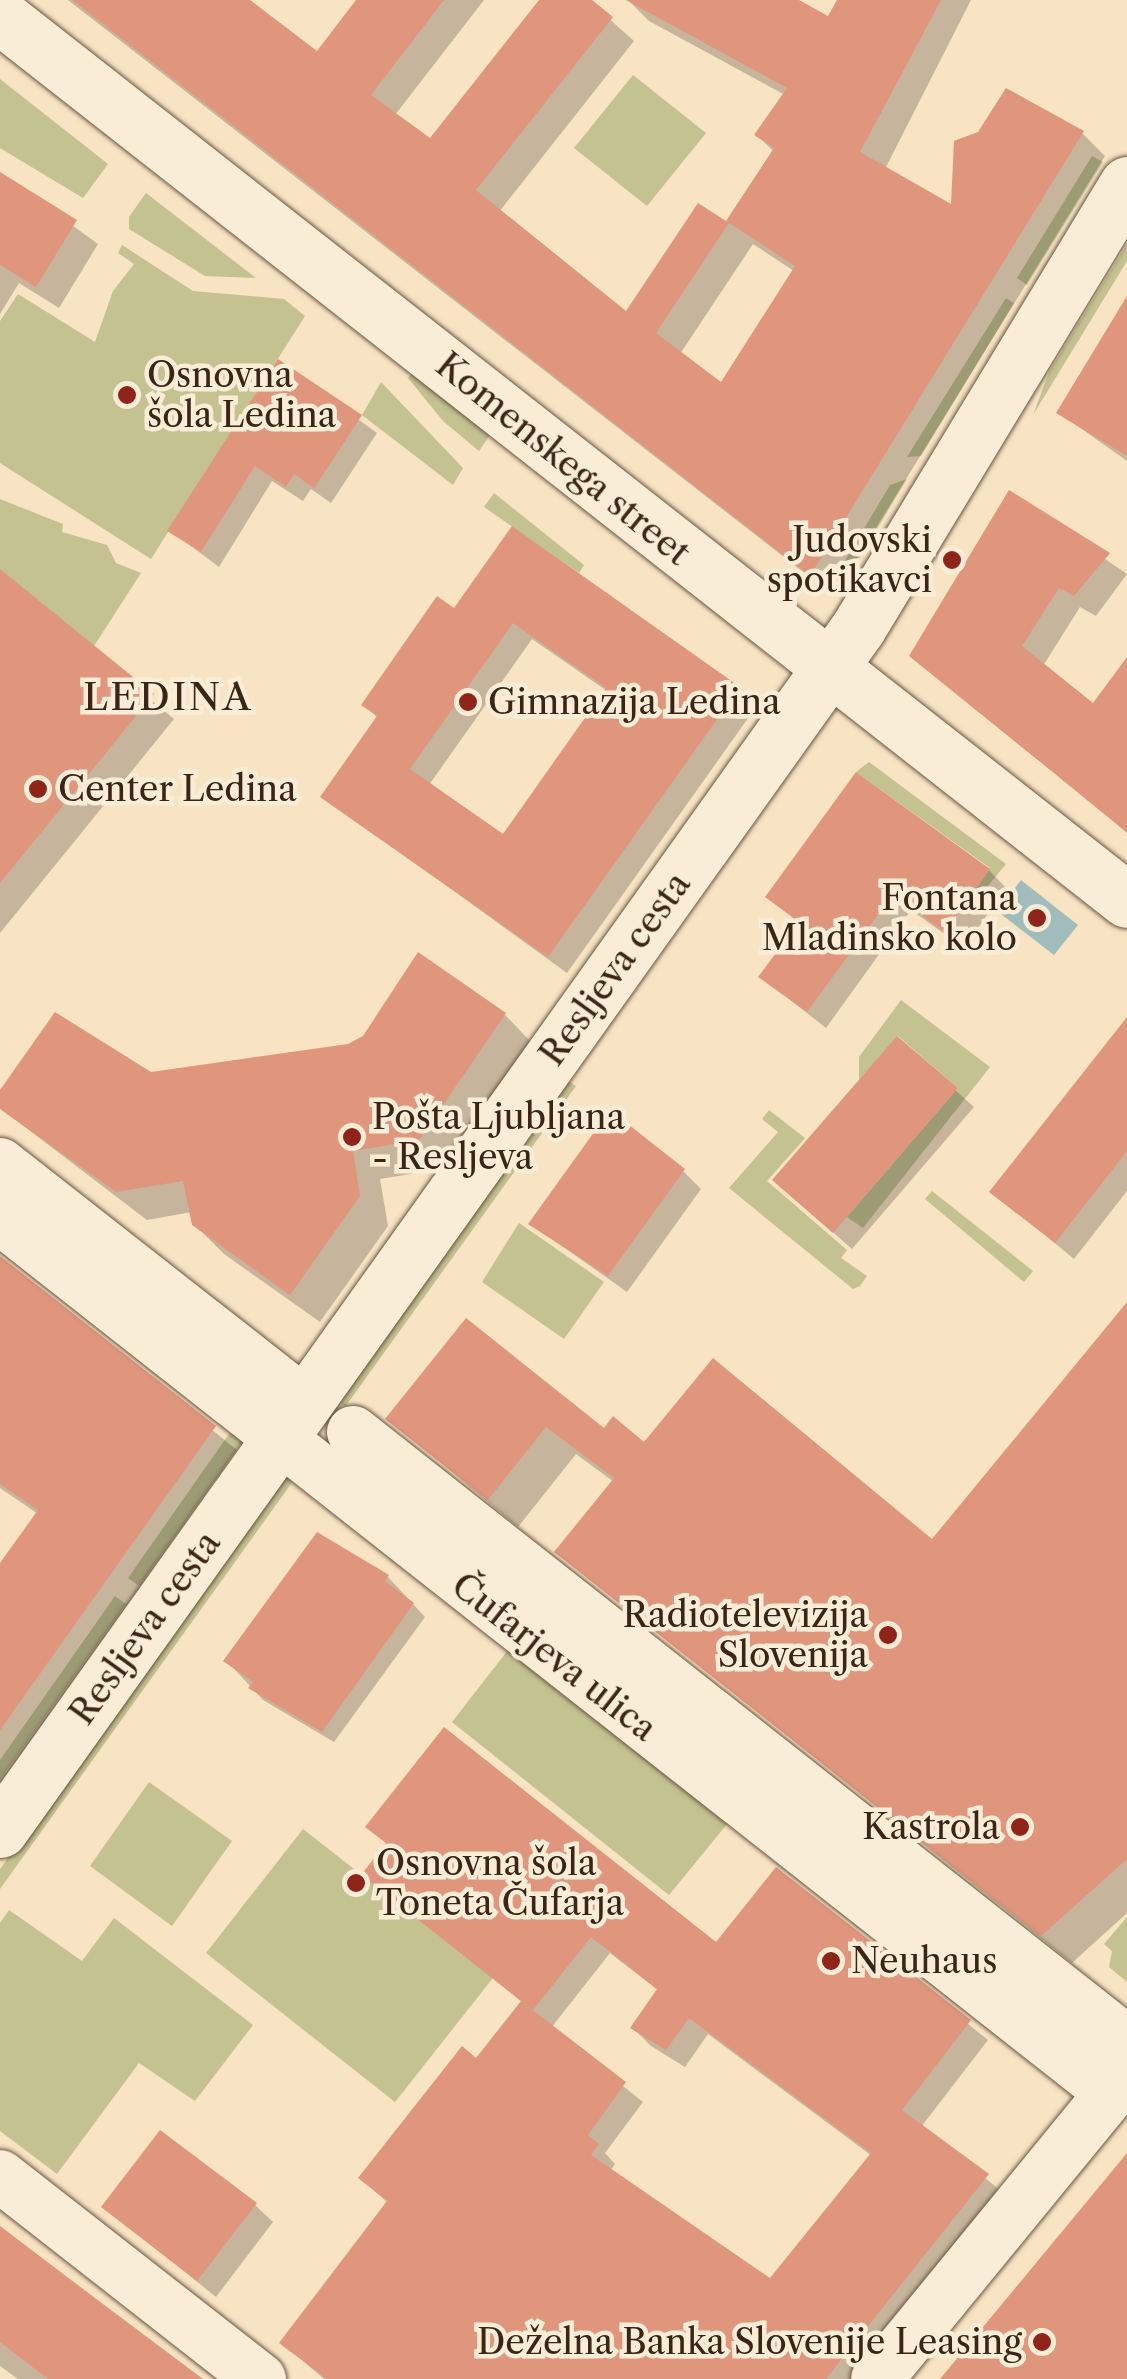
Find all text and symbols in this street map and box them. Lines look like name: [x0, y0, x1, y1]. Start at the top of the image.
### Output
street label: Komenskega street: [428, 344, 698, 574]
place label: Osnovna šola Ledina: [147, 354, 337, 436]
marker: Osnovna šola Ledina: [116, 384, 138, 406]
place label: Judovski spotikavci: [767, 519, 932, 601]
marker: Judovski spotikavci: [941, 549, 963, 571]
district label: LEDINA: [83, 674, 253, 720]
place label: Gimnazija Ledina: [488, 681, 781, 723]
marker: Gimnazija Ledina: [457, 691, 479, 713]
place label: Center Ledina: [58, 768, 297, 810]
marker: Center Ledina: [27, 778, 49, 800]
street label: Resljeva cesta: [531, 864, 699, 1074]
place label: Fontana Mladinsko kolo: [762, 877, 1017, 959]
marker: Fontana Mladinsko kolo: [1026, 907, 1048, 929]
place label: Pošta Ljubljana - Resljeva: [372, 1096, 626, 1178]
marker: Pošta Ljubljana - Resljeva: [341, 1126, 363, 1148]
street label: Resljeva cesta: [61, 1523, 229, 1733]
street label: Čufarjeva ulica: [443, 1564, 665, 1750]
place label: Radiotelevizija Slovenija: [623, 1594, 868, 1676]
marker: Radiotelevizija Slovenija: [877, 1624, 899, 1646]
place label: Kastrola: [862, 1806, 1000, 1848]
marker: Kastrola: [1009, 1816, 1031, 1838]
place label: Osnovna šola Toneta Čufarja: [376, 1842, 625, 1924]
marker: Osnovna šola Toneta Čufarja: [345, 1872, 367, 1894]
place label: Neuhaus: [851, 1940, 997, 1982]
marker: Neuhaus: [820, 1950, 842, 1972]
place label: Deželna Banka Slovenije Leasing: [476, 2321, 1022, 2363]
marker: Deželna Banka Slovenije Leasing: [1031, 2331, 1053, 2353]

